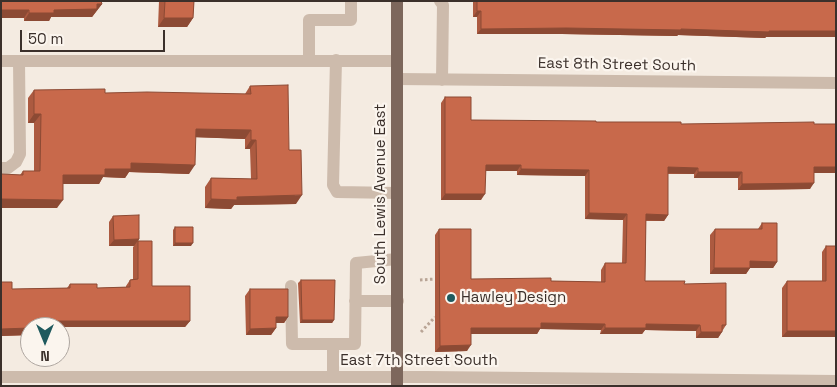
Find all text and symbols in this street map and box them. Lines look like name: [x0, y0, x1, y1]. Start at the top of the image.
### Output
scale bar: [22, 20, 168, 52]
text: 50 m: [28, 29, 63, 48]
street label: East 8th Street South: [538, 55, 696, 75]
street label: South Lewis Avenue East: [372, 104, 390, 284]
place label: Hawley Design: [461, 289, 566, 307]
marker: Hawley Design: [445, 292, 457, 304]
north arrow: [20, 317, 70, 367]
text: N: [40, 347, 50, 365]
street label: East 7th Street South: [340, 352, 498, 370]

